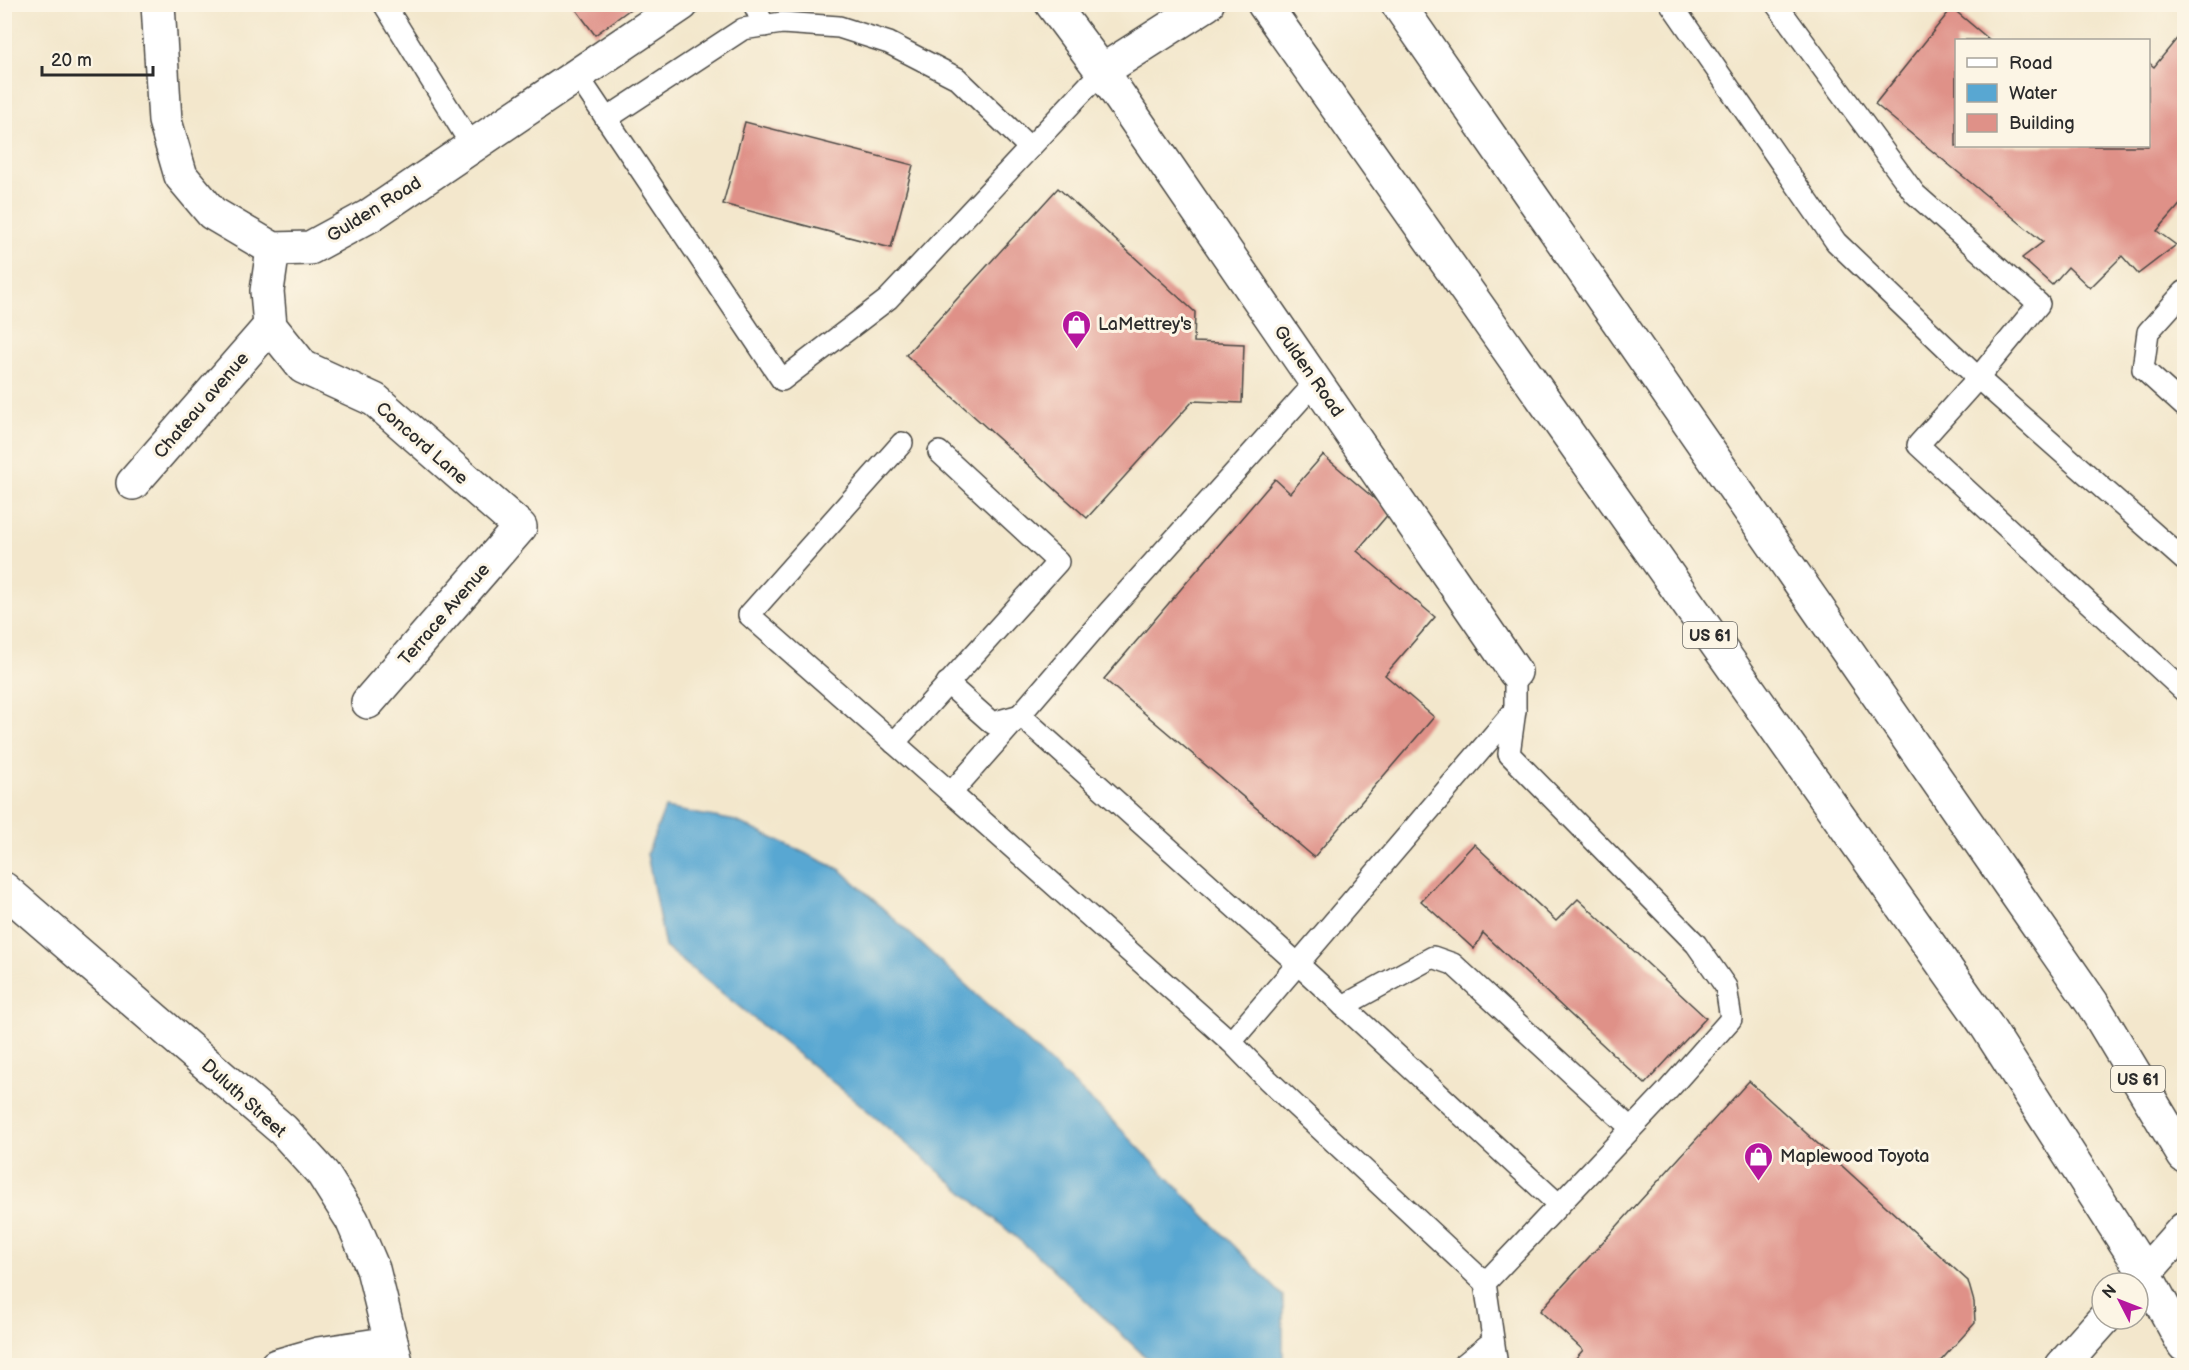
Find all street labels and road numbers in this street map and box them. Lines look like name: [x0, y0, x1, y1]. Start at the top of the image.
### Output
street label: Gulden Road: [323, 172, 425, 247]
street label: Gulden Road: [1269, 321, 1348, 421]
street label: Chateau avenue: [150, 348, 253, 463]
street label: Concord Lane: [371, 398, 472, 489]
street label: Terrace Avenue: [394, 559, 494, 670]
road number: US 61: [1683, 622, 1737, 648]
street label: Duluth Street: [197, 1055, 291, 1142]
road number: US 61: [2111, 1066, 2165, 1092]

